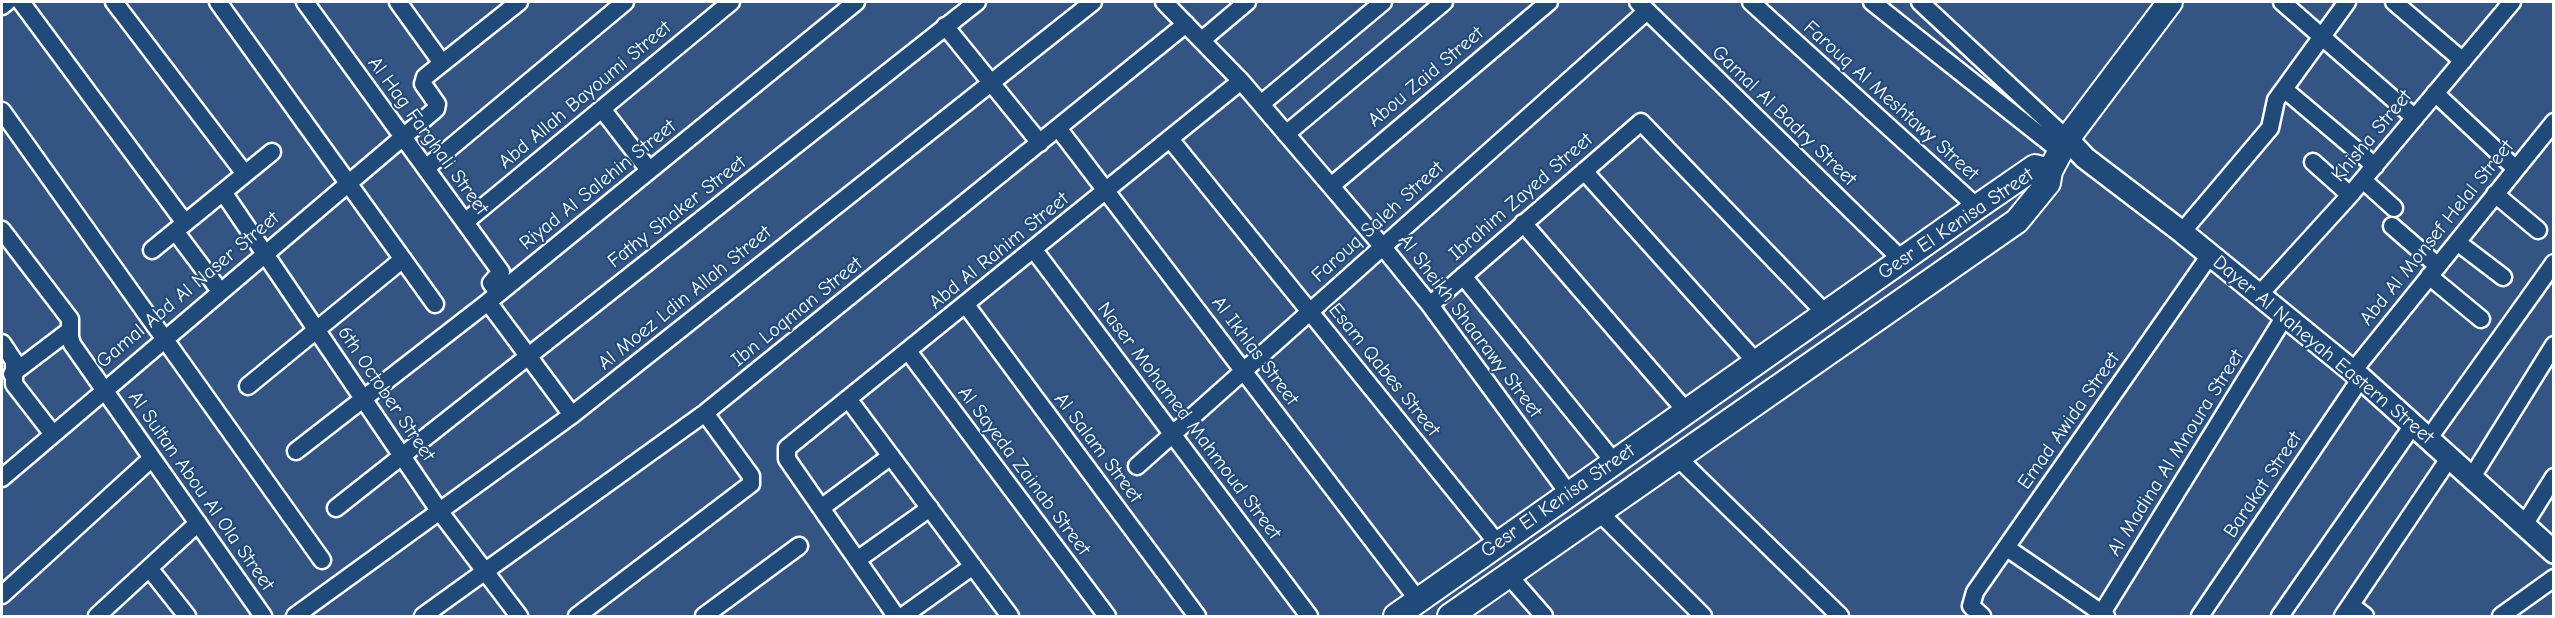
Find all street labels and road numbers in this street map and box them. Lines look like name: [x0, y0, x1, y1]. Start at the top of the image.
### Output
street label: Abd Allah Bayoumi Street: [494, 16, 676, 174]
street label: Farouq Al Meshtawy Street: [1798, 16, 1984, 186]
street label: Abou Zaid Street: [1363, 22, 1489, 132]
street label: Gamal Al Badry Street: [1707, 41, 1861, 191]
street label: Al Hag Farghali Street: [362, 52, 494, 220]
street label: Khisha Street: [2327, 85, 2417, 187]
street label: Riyad Al Salehin Street: [515, 115, 681, 255]
street label: Ibrahim Zayed Street: [1444, 128, 1598, 266]
street label: Abd Al Monsef Helal Street: [2355, 135, 2519, 331]
street label: Fathy Shaker Street: [603, 151, 751, 273]
street label: Farouq Saleh Street: [1307, 156, 1449, 288]
street label: Gesr El Kenisa Street: [1874, 163, 2038, 285]
street label: Abd Al Rahim Street: [924, 187, 1074, 315]
street label: Gamal Abd Al Naser Street: [92, 206, 284, 374]
street label: Al Moez Ldin Allah Street: [593, 221, 777, 375]
street label: Al Sheikh Shaarawy Street: [1393, 229, 1547, 423]
street label: Dayer Al Naheyah Eastern Street: [2208, 250, 2438, 450]
street label: Ibn Loqman Street: [727, 252, 867, 372]
street label: Al Ikhlas Street: [1206, 292, 1304, 410]
street label: Naser Mohamed Mahmoud Street: [1092, 298, 1286, 544]
street label: Esam Qabes Street: [1323, 299, 1445, 441]
street label: 6th October Street: [332, 322, 440, 466]
street label: Al Madina Al Mnoura Street: [2103, 345, 2249, 561]
street label: Emad Awida Street: [2013, 348, 2125, 494]
street label: Al Sayeda Zainab Street: [953, 382, 1095, 560]
street label: Al Sultan Abou Al Ola Street: [123, 387, 279, 595]
street label: Al Salam Street: [1049, 388, 1147, 508]
street label: Barakat Street: [2219, 427, 2307, 543]
street label: Gesr El Kenisa Street: [1476, 439, 1640, 563]

